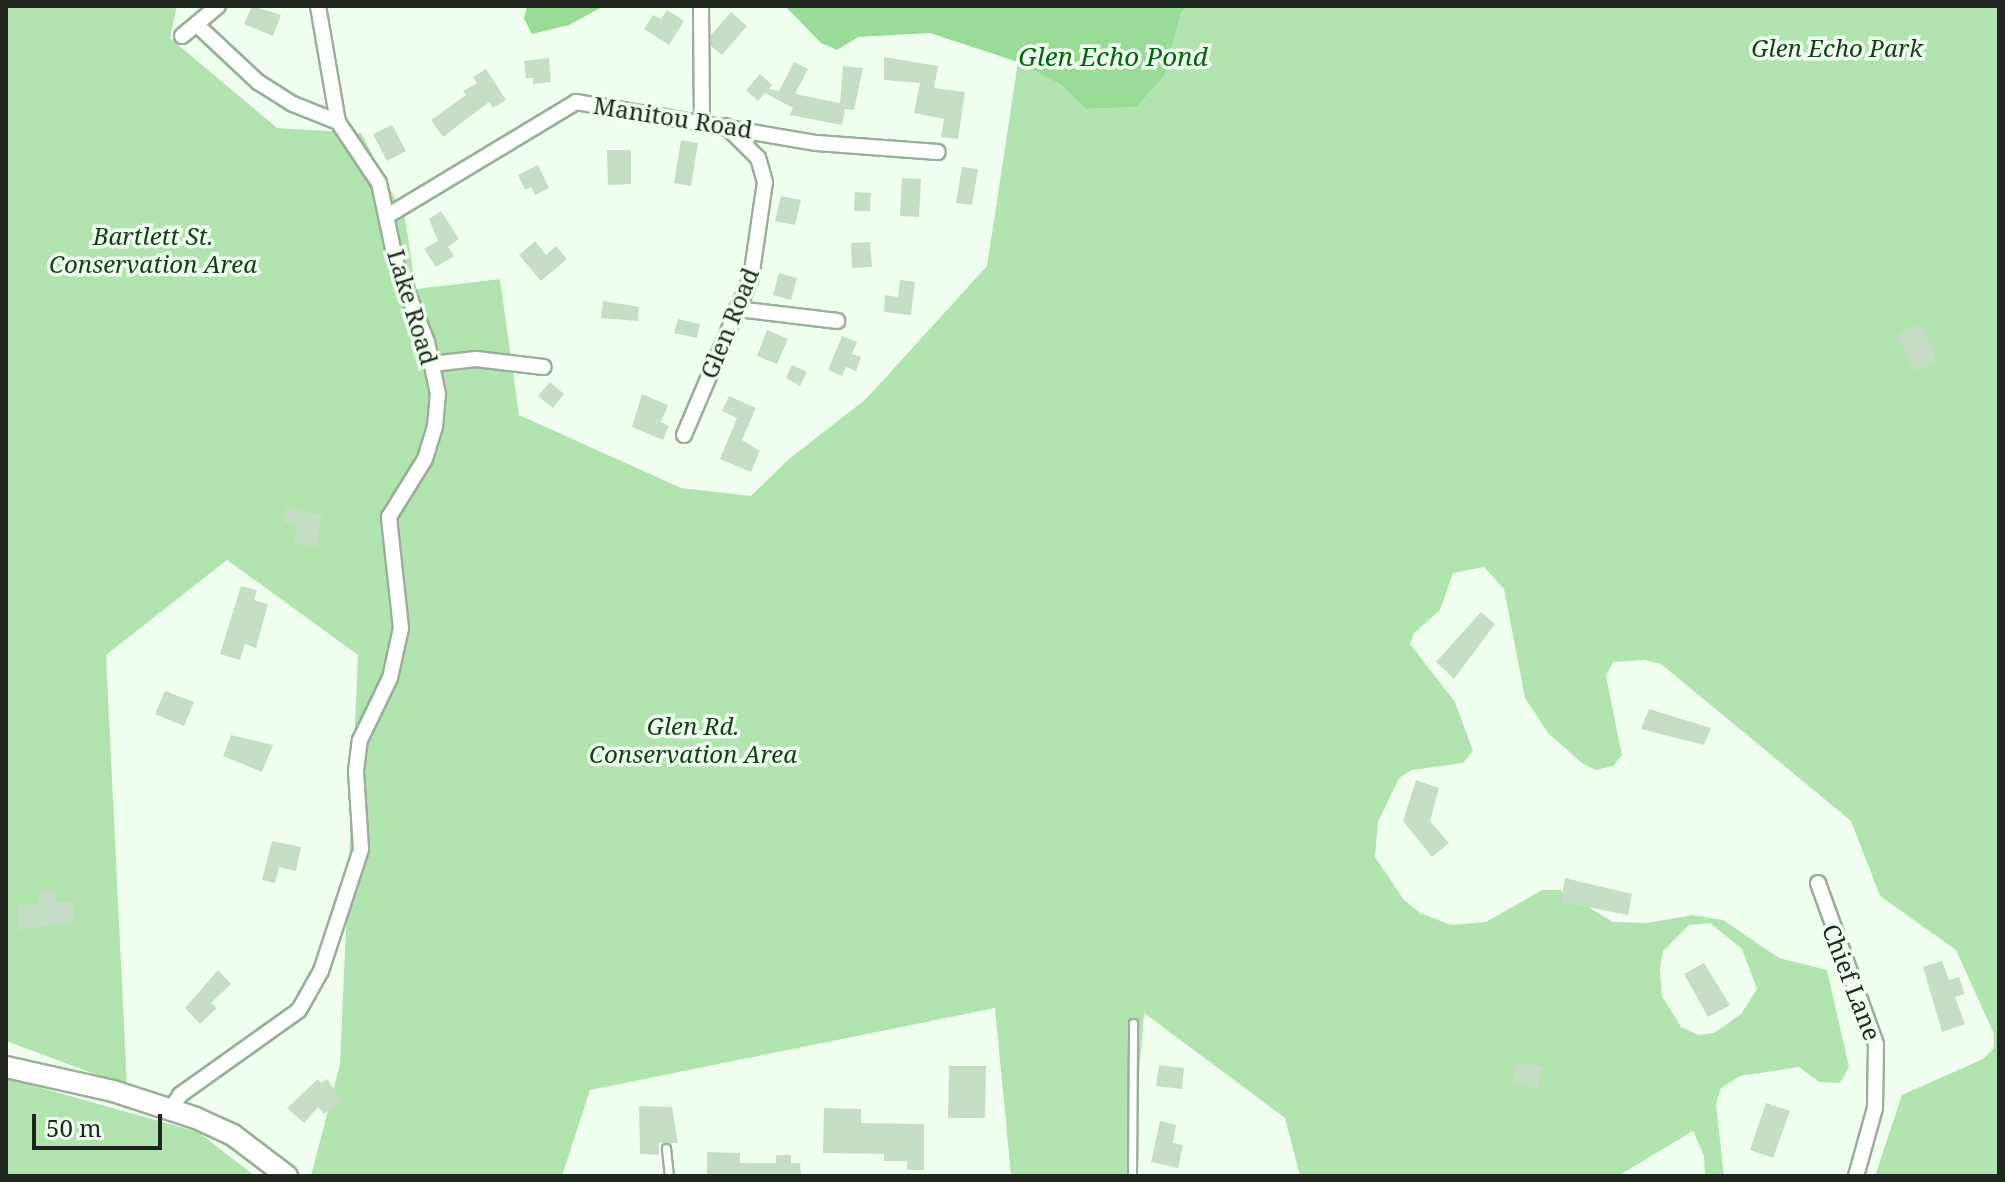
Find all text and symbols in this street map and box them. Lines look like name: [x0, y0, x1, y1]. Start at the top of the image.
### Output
park label: Glen Echo Park: [1751, 34, 1923, 62]
water label: Glen Echo Pond: [1018, 41, 1208, 73]
street label: Manitou Road: [591, 90, 755, 144]
park label: Bartlett St. Conservation Area: [49, 222, 257, 278]
street label: Lake Road: [382, 246, 444, 368]
street label: Glen Road: [694, 263, 764, 383]
park label: Glen Rd. Conservation Area: [589, 712, 797, 768]
street label: Chief Lane: [1817, 920, 1887, 1044]
scale bar: [36, 1098, 166, 1148]
text: 50 m: [46, 1111, 102, 1144]

